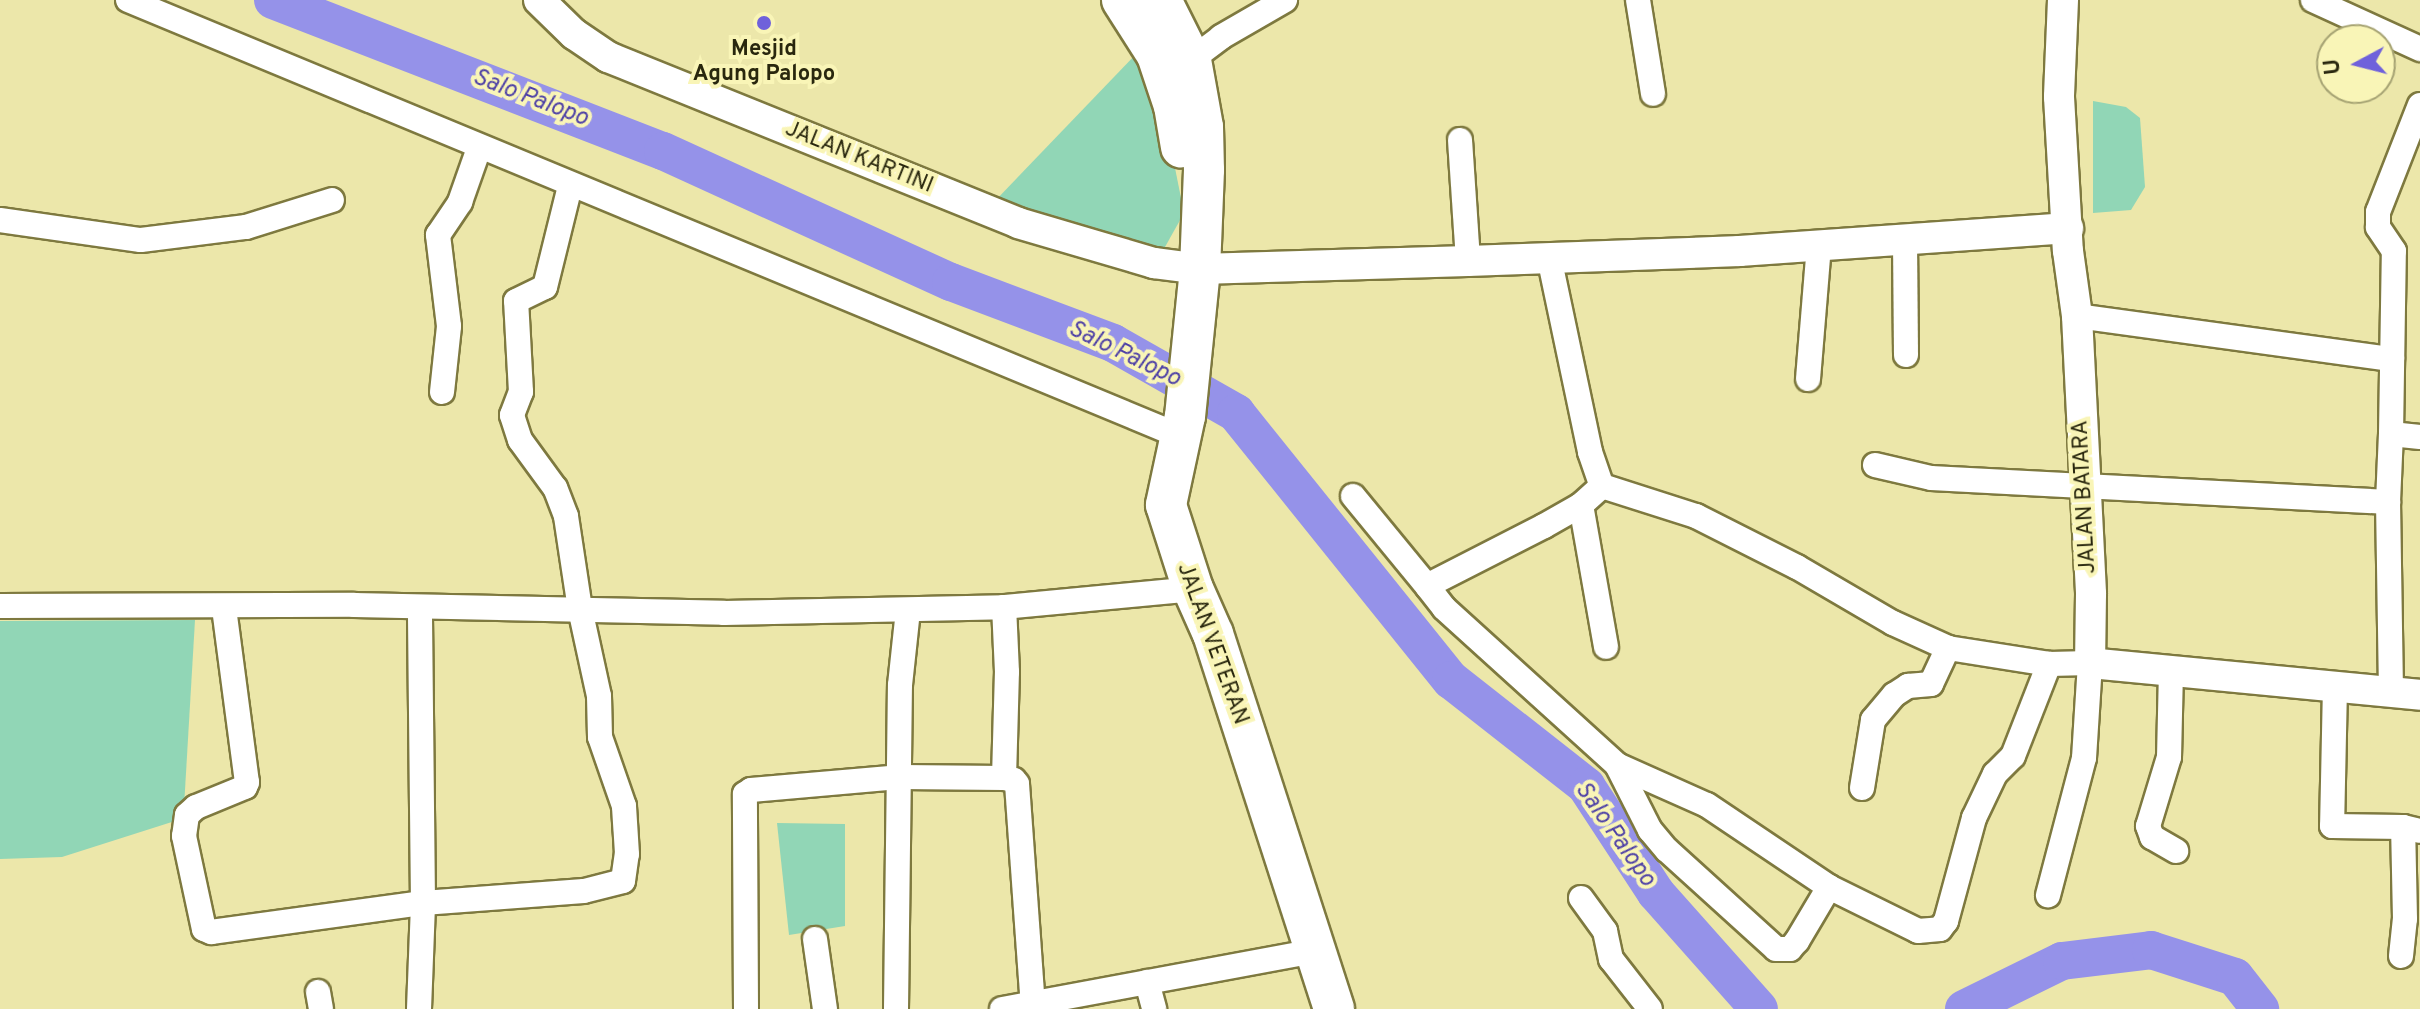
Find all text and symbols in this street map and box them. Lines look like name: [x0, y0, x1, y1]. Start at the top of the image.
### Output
marker: Mesjid Agung Palopo: [755, 14, 773, 32]
north arrow: [2316, 24, 2396, 104]
place label: Mesjid Agung Palopo: [693, 36, 835, 88]
text: U: [2319, 57, 2348, 76]
water label: Salo Palopo: [468, 64, 592, 134]
street label: JALAN KARTINI: [781, 116, 937, 200]
water label: Salo Palopo: [1063, 315, 1185, 395]
street label: JALAN BATARA: [2068, 420, 2102, 574]
street label: JALAN VETERAN: [1170, 559, 1254, 729]
water label: Salo Palopo: [1567, 777, 1661, 893]

